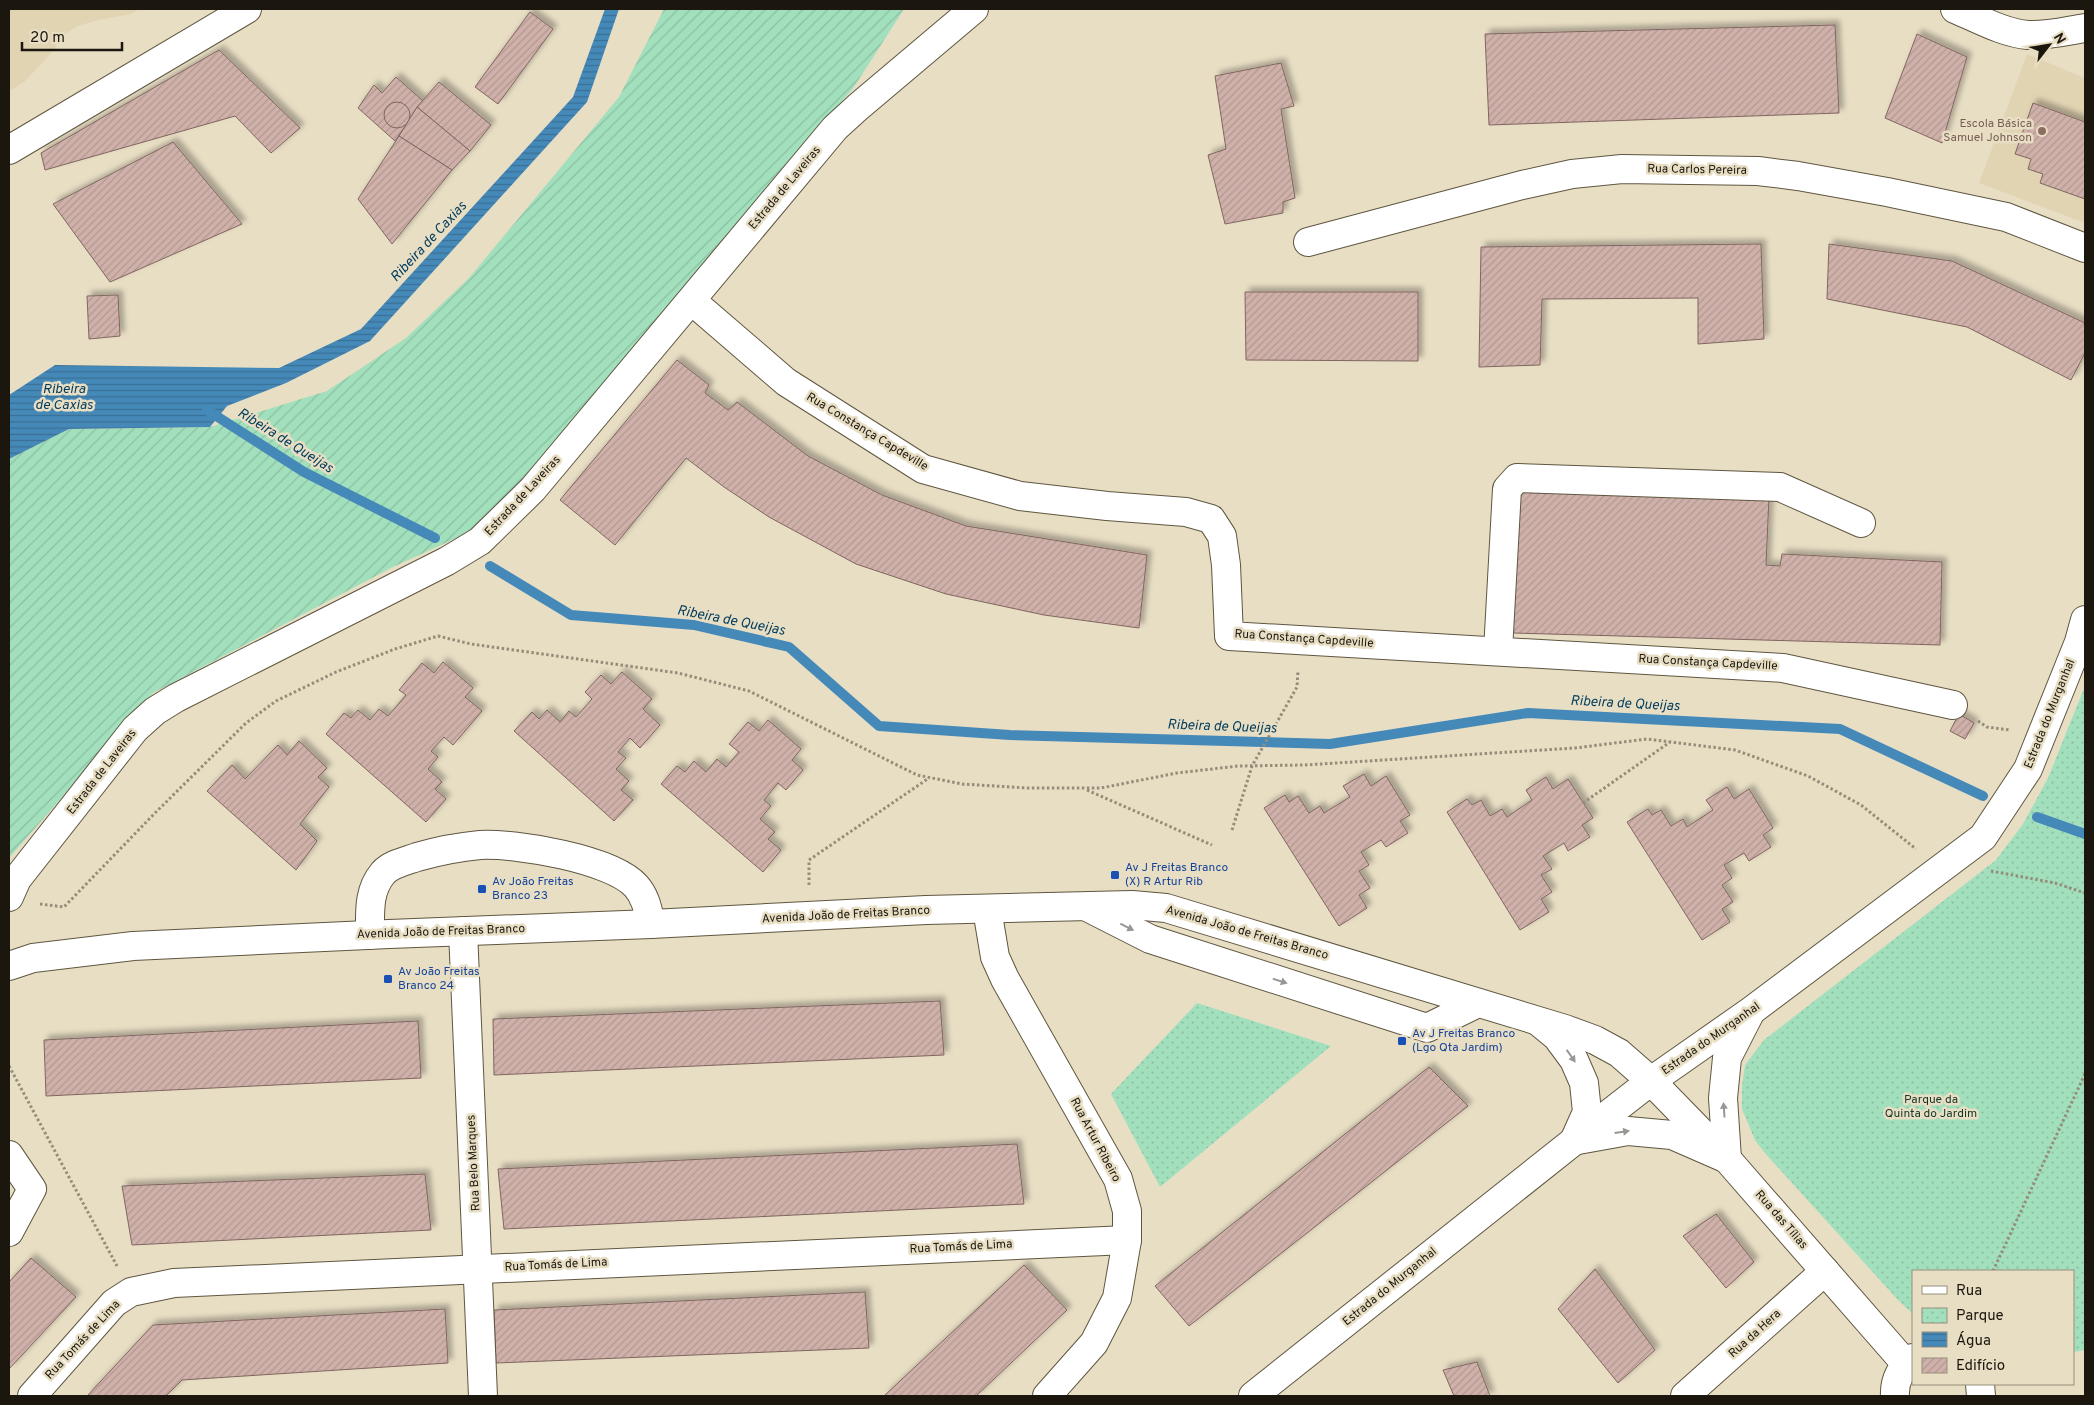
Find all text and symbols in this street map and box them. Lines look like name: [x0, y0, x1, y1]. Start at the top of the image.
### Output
scale bar: [22, 20, 122, 52]
north arrow: [2024, 20, 2074, 70]
text: 20 m: [30, 29, 65, 48]
text: N: [2049, 30, 2069, 48]
place label: Escola Básica Samuel Johnson: [1943, 116, 2032, 146]
marker: Escola Básica Samuel Johnson: [2036, 125, 2048, 137]
street label: Estrada de Laveiras: [745, 143, 825, 233]
street label: Rua Carlos Pereira: [1647, 161, 1747, 179]
water label: Ribeira de Caxias: [387, 198, 471, 286]
water label: Ribeira de Caxias: [35, 381, 94, 414]
street label: Rua Constança Capdeville: [803, 389, 931, 475]
water label: Ribeira de Queijas: [234, 405, 337, 478]
street label: Estrada de Laveiras: [482, 452, 564, 540]
water label: Ribeira de Queijas: [676, 602, 787, 640]
street label: Rua Constança Capdeville: [1234, 626, 1374, 652]
street label: Rua Constança Capdeville: [1638, 651, 1778, 675]
street label: Estrada do Murganhal: [2021, 657, 2079, 771]
water label: Ribeira de Queijas: [1570, 693, 1681, 715]
water label: Ribeira de Queijas: [1167, 717, 1278, 737]
street label: Estrada de Laveiras: [64, 726, 140, 818]
place label: Av J Freitas Branco (X) R Artur Rib: [1125, 860, 1229, 890]
marker: Av J Freitas Branco (X) R Artur Rib: [1109, 869, 1121, 881]
place label: Av João Freitas Branco 23: [492, 874, 574, 904]
marker: Av João Freitas Branco 23: [476, 883, 488, 895]
street label: Avenida João de Freitas Branco: [1164, 902, 1330, 964]
street label: Avenida João de Freitas Branco: [762, 903, 931, 927]
street label: Avenida João de Freitas Branco: [357, 921, 526, 943]
one-way arrow: [1120, 923, 1134, 931]
place label: Av João Freitas Branco 24: [398, 964, 480, 994]
marker: Av João Freitas Branco 24: [382, 973, 394, 985]
one-way arrow: [1273, 977, 1288, 985]
street label: Estrada do Murganhal: [1659, 999, 1763, 1079]
place label: Av J Freitas Branco (Lgo Qta Jardim): [1412, 1026, 1516, 1056]
marker: Av J Freitas Branco (Lgo Qta Jardim): [1396, 1035, 1408, 1047]
one-way arrow: [1566, 1050, 1576, 1063]
park label: Parque da Quinta do Jardim: [1885, 1092, 1977, 1122]
street label: Rua Artur Ribeiro: [1066, 1095, 1124, 1185]
one-way arrow: [1719, 1102, 1727, 1118]
street label: Rua Belo Marques: [463, 1114, 485, 1212]
one-way arrow: [1614, 1128, 1630, 1136]
street label: Rua das Tílias: [1751, 1187, 1811, 1253]
street label: Rua Tomás de Lima: [909, 1236, 1013, 1258]
street label: Estrada do Murganhal: [1340, 1244, 1440, 1330]
street label: Rua Tomás de Lima: [504, 1254, 608, 1276]
legend: [1912, 1270, 2074, 1385]
text: Rua: [1956, 1282, 1982, 1301]
street label: Rua Tomás de Lima: [42, 1297, 124, 1383]
street label: Rua da Hera: [1725, 1306, 1785, 1362]
text: Parque: [1956, 1307, 2004, 1326]
text: Água: [1956, 1331, 1991, 1351]
text: Edifício: [1956, 1357, 2005, 1376]

